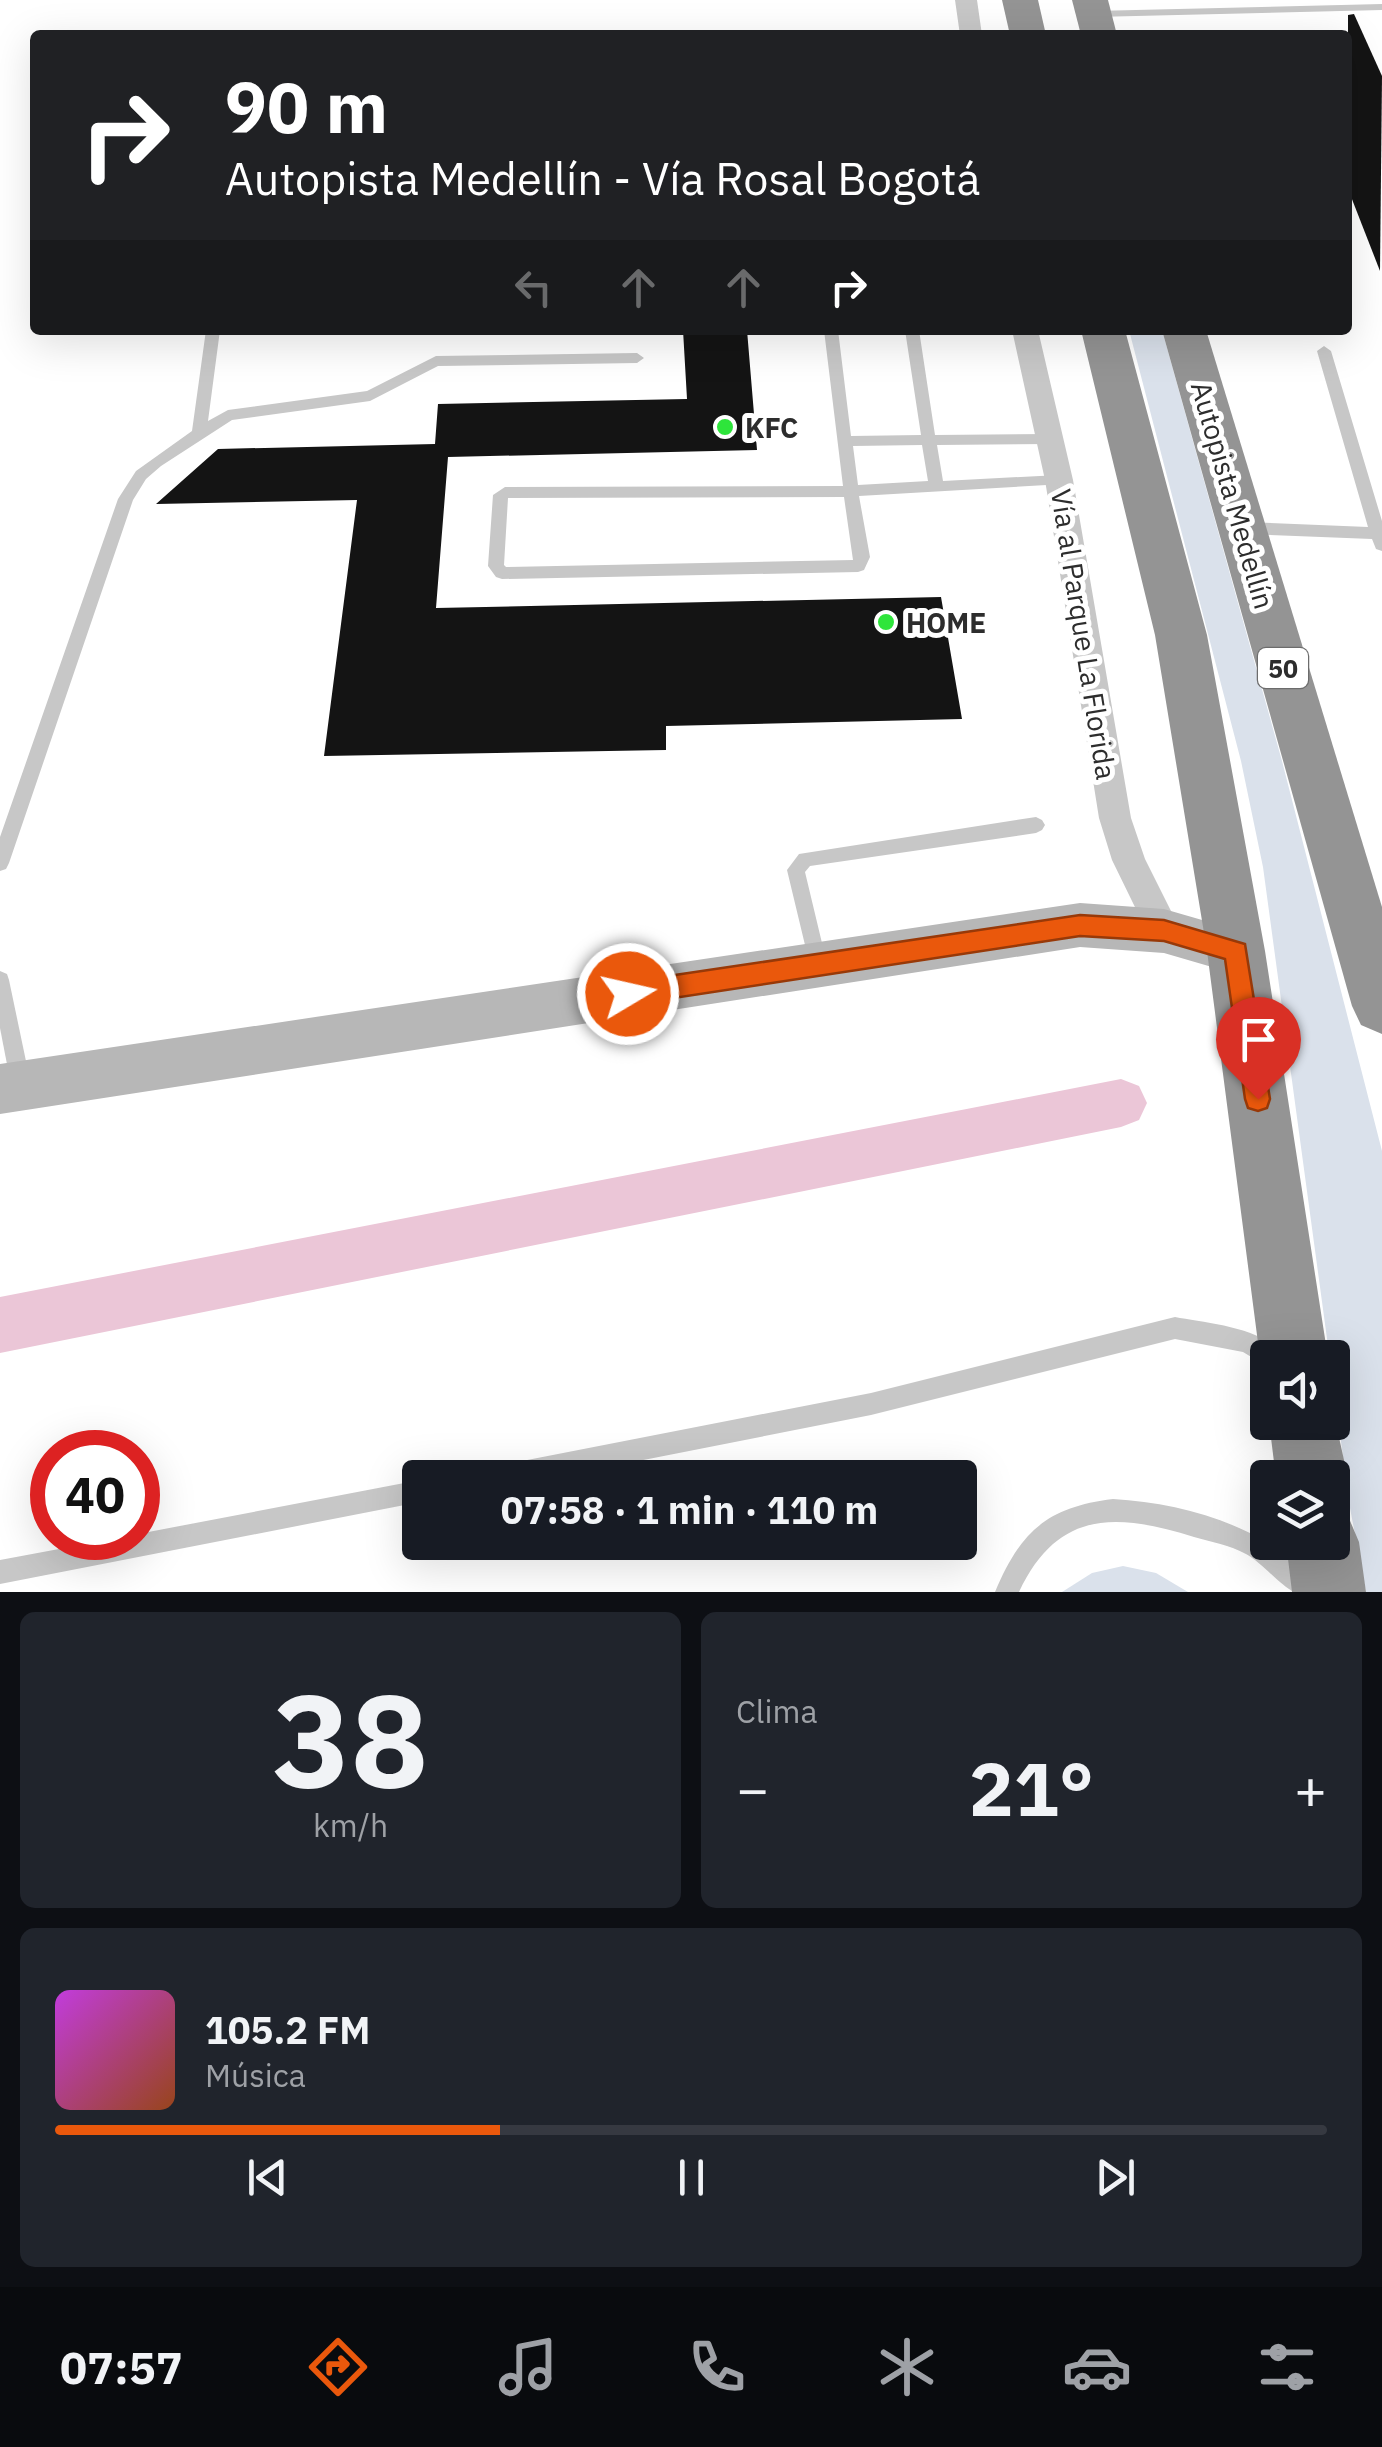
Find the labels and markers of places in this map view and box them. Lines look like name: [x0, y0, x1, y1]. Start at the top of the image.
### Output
place label: KFC: [745, 409, 798, 446]
marker: KFC: [714, 416, 736, 438]
place label: HOME: [906, 604, 986, 641]
marker: HOME: [875, 611, 897, 633]
pin: [1216, 997, 1301, 1100]

